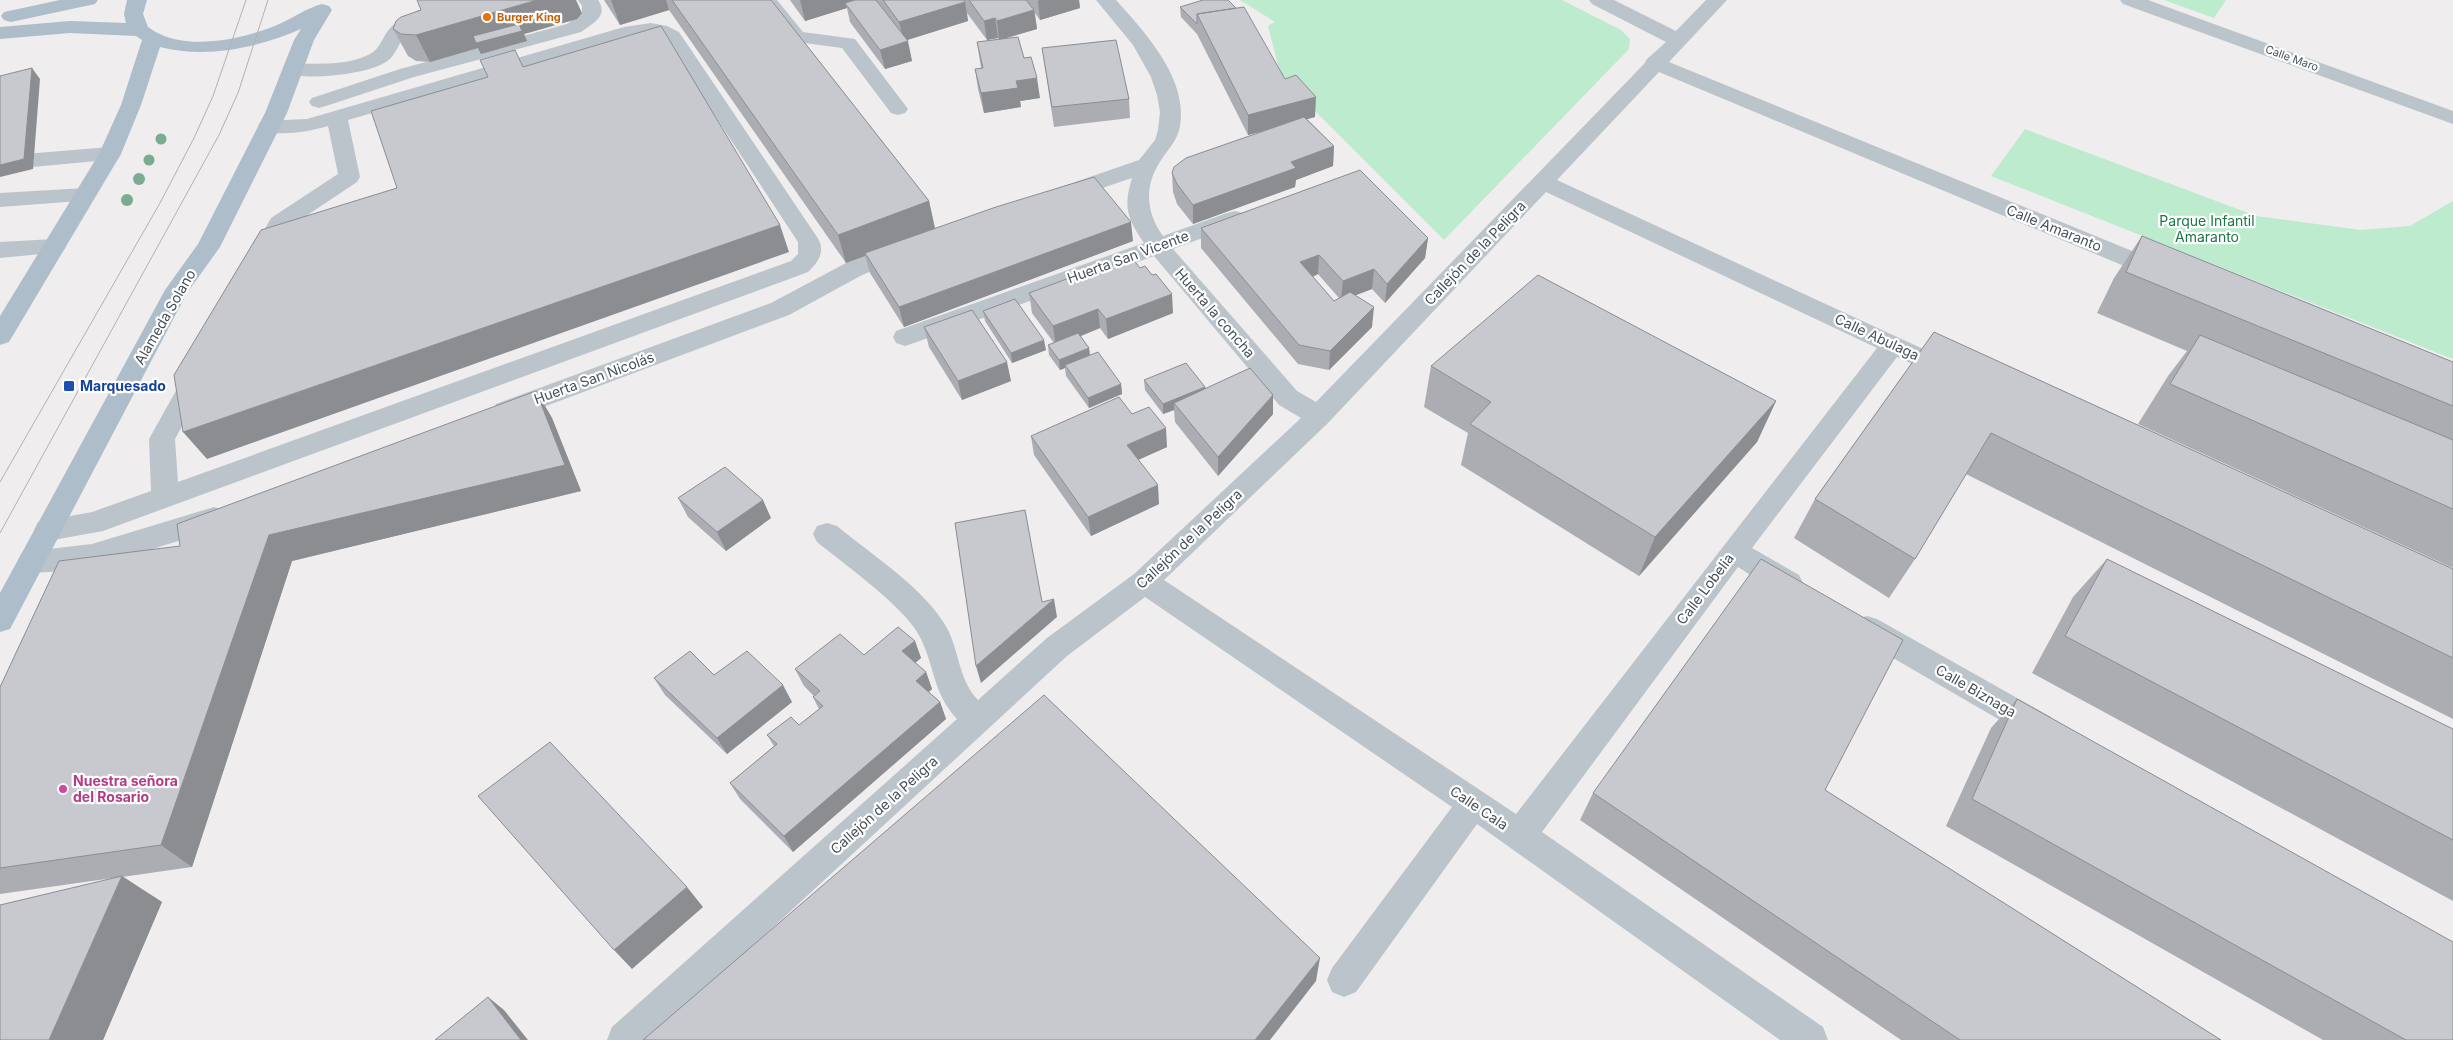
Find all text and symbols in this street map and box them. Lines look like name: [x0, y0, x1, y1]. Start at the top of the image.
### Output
place label: Burger King: [497, 10, 561, 24]
marker: Burger King: [481, 11, 493, 23]
street label: Calle Maro: [2263, 42, 2321, 74]
street label: Callejón de la Peligra: [1420, 197, 1529, 308]
street label: Calle Amaranto: [2004, 201, 2104, 254]
park label: Parque Infantil Amaranto: [2159, 212, 2255, 245]
street label: Huerta San Vicente: [1065, 227, 1191, 286]
street label: Huerta la concha: [1172, 265, 1259, 361]
street label: Alameda Solano: [130, 266, 199, 367]
street label: Calle Abulaga: [1832, 310, 1922, 364]
street label: Huerta San Nicolás: [531, 348, 656, 407]
place label: Marquesado: [80, 377, 166, 394]
marker: Marquesado: [62, 379, 76, 393]
street label: Callejón de la Peligra: [1132, 485, 1245, 592]
street label: Calle Lobelia: [1672, 550, 1737, 628]
street label: Calle Biznaga: [1933, 661, 2019, 720]
street label: Callejón de la Peligra: [827, 752, 941, 857]
place label: Nuestra señora del Rosario: [73, 772, 178, 805]
street label: Calle Cala: [1447, 782, 1512, 833]
marker: Nuestra señora del Rosario: [57, 783, 69, 795]

